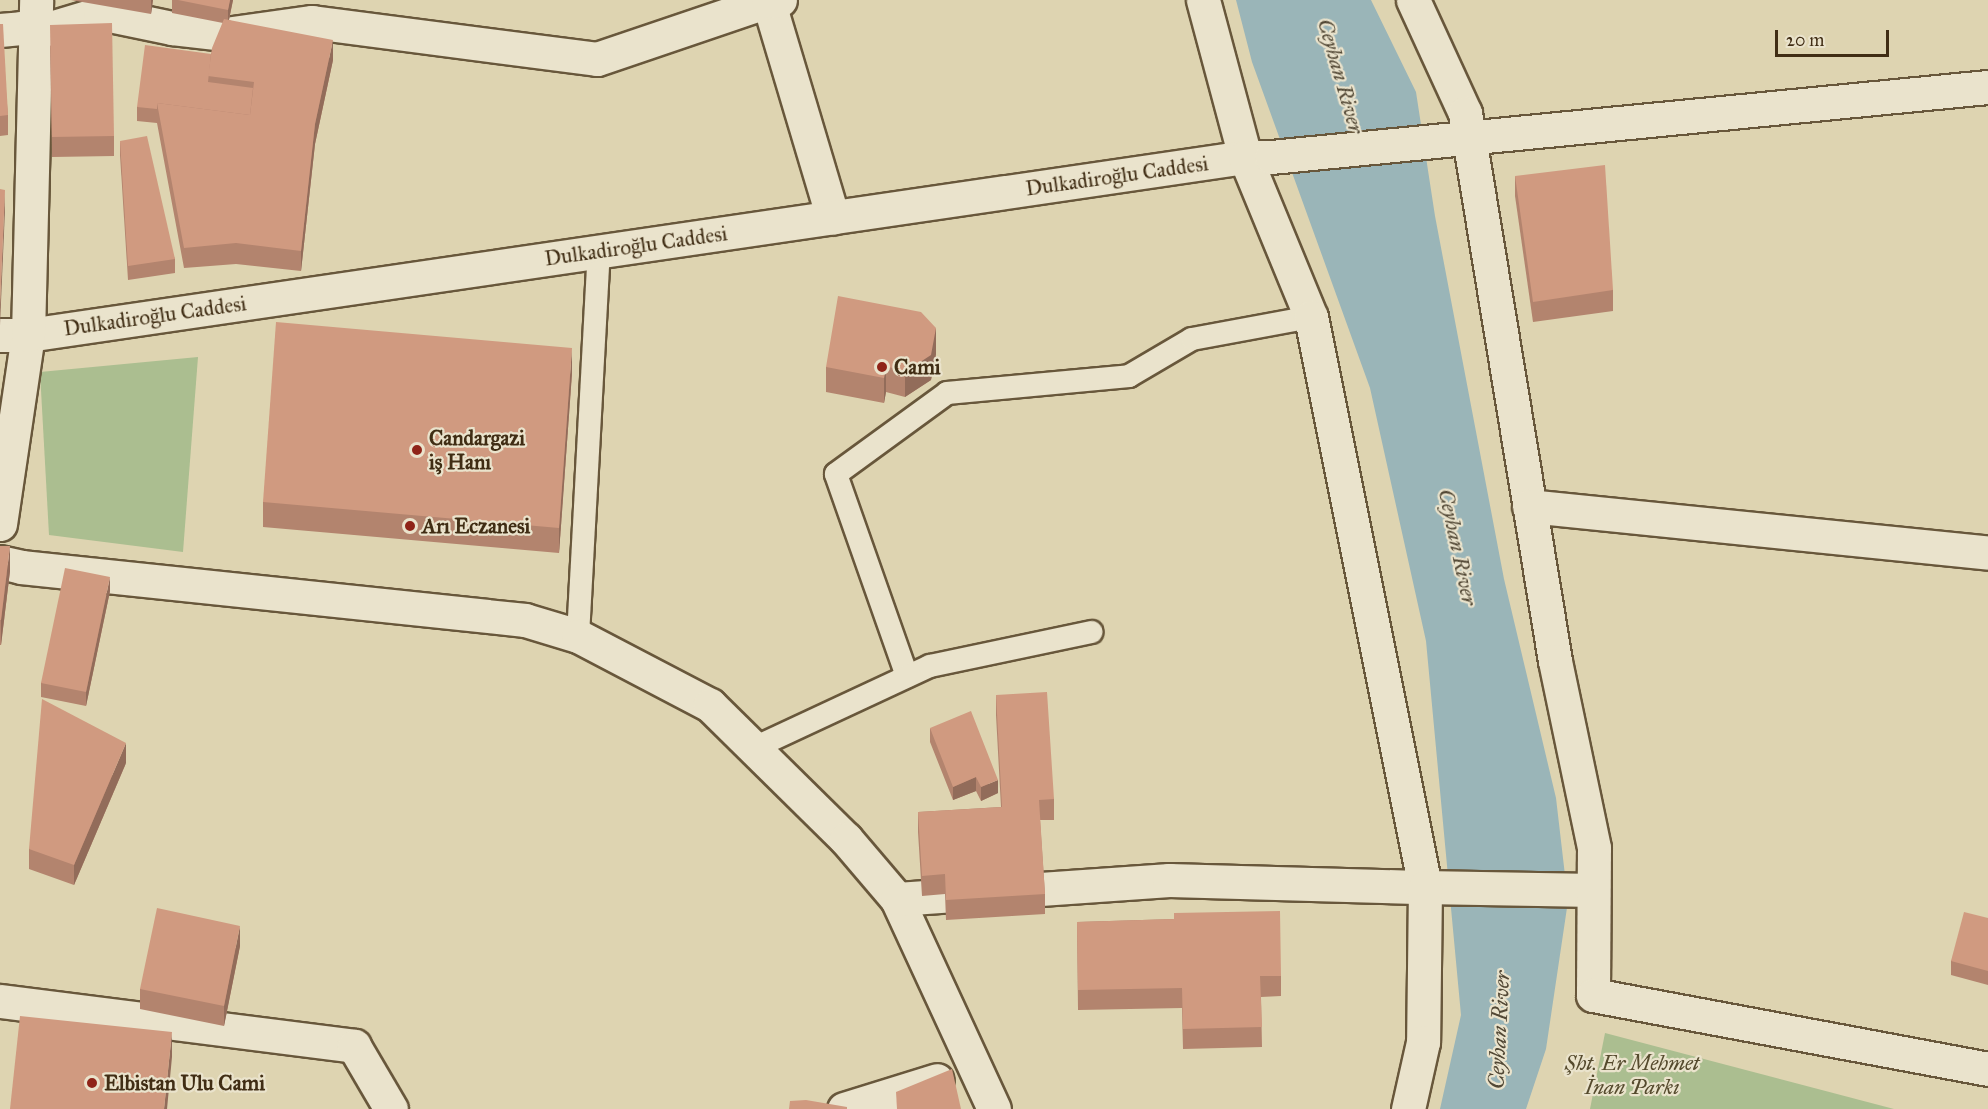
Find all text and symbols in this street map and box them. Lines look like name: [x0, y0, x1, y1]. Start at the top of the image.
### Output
water label: Ceyhan River: [1312, 15, 1370, 137]
scale bar: [1778, 18, 1892, 56]
text: 20 m: [1786, 29, 1824, 51]
street label: Dulkadiroğlu Caddesi: [1024, 151, 1210, 201]
street label: Dulkadiroğlu Caddesi: [543, 221, 729, 271]
street label: Dulkadiroğlu Caddesi: [62, 291, 248, 341]
place label: Cami: [894, 354, 941, 380]
marker: Cami: [875, 360, 889, 374]
place label: Candargazi iş Hanı: [429, 425, 525, 475]
marker: Candargazi iş Hanı: [410, 443, 424, 457]
water label: Ceyhan River: [1433, 486, 1483, 608]
place label: Arı Eczanesi: [422, 513, 530, 539]
marker: Arı Eczanesi: [403, 519, 417, 533]
water label: Ceyhan River: [1483, 970, 1515, 1090]
park label: Şht. Er Mehmet İnan Parkı: [1565, 1050, 1699, 1100]
place label: Elbistan Ulu Cami: [104, 1070, 265, 1096]
marker: Elbistan Ulu Cami: [85, 1076, 99, 1090]

